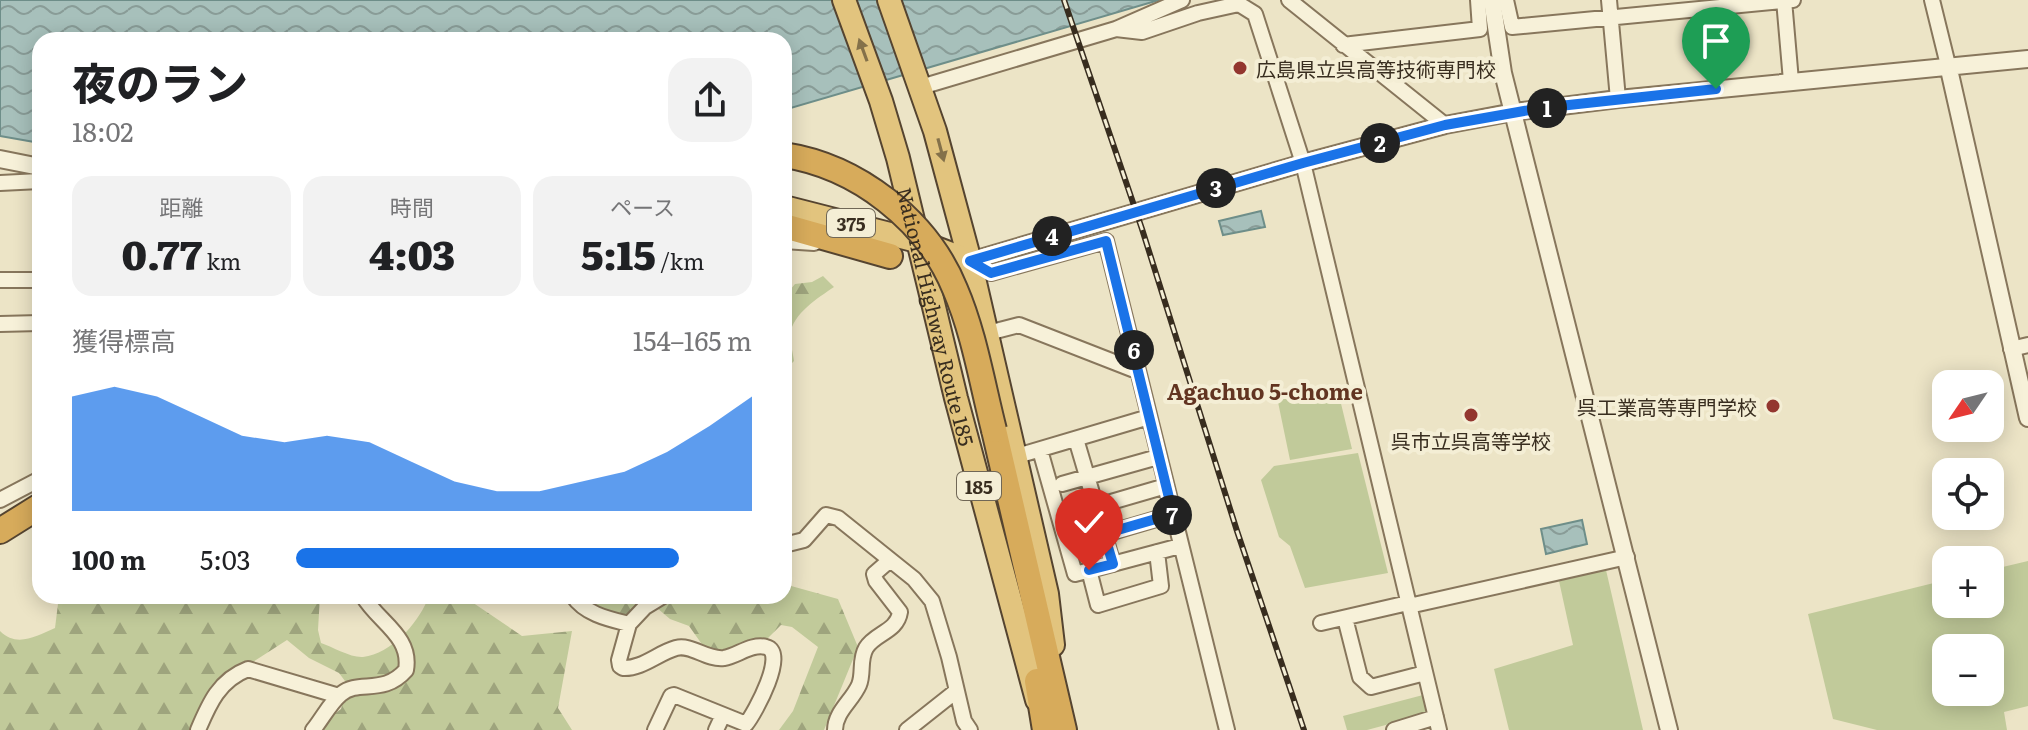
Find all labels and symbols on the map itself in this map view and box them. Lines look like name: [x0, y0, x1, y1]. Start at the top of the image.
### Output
pin: [1682, 7, 1750, 89]
one-way arrow: [856, 38, 869, 62]
place label: 広島県立呉高等技術専門校: [1256, 53, 1496, 83]
marker: 広島県立呉高等技術専門校: [1231, 59, 1249, 77]
pin: 1: [1527, 88, 1567, 128]
pin: 2: [1360, 123, 1400, 163]
one-way arrow: [935, 138, 947, 163]
pin: 3: [1196, 168, 1236, 208]
street label: National Highway Route 185: [891, 184, 983, 449]
road number: 375: [827, 209, 875, 237]
pin: 4: [1032, 216, 1072, 256]
pin: 6: [1114, 330, 1154, 370]
north arrow: [1932, 370, 2004, 442]
district label: Agachuo 5-chome: [1167, 374, 1363, 407]
place label: 呉工業高等専門学校: [1577, 391, 1757, 421]
marker: 呉工業高等専門学校: [1764, 397, 1782, 415]
marker: 呉市立呉高等学校: [1462, 406, 1480, 424]
place label: 呉市立呉高等学校: [1391, 425, 1551, 455]
road number: 185: [957, 472, 1001, 500]
pin: [1055, 488, 1123, 570]
pin: 7: [1152, 495, 1192, 535]

